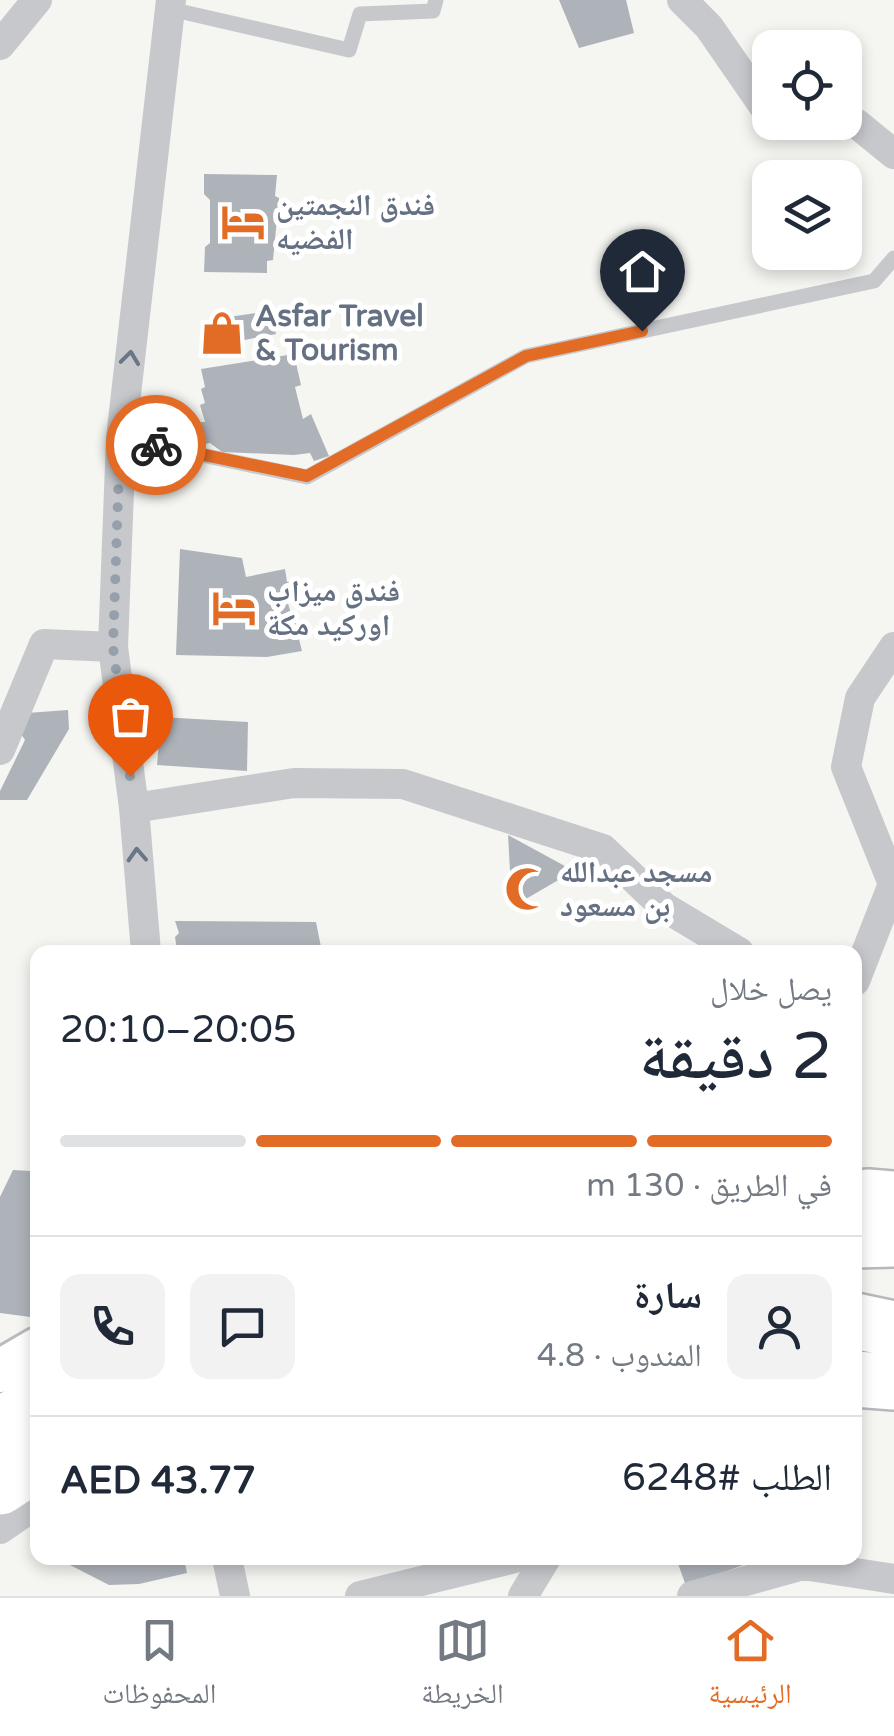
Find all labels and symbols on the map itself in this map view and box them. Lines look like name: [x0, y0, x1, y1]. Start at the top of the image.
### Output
place label: فندق النجمتين الفضيه: [276, 187, 435, 258]
hotel icon: فندق النجمتين الفضيه: [219, 198, 267, 246]
pin: [600, 229, 685, 332]
place label: Asfar Travel & Tourism: [255, 298, 424, 369]
shop icon: Asfar Travel & Tourism: [198, 309, 246, 357]
one-way arrow: [119, 349, 140, 365]
courier: [106, 395, 206, 495]
place label: فندق ميزاب اوركيد مكة: [267, 573, 400, 644]
hotel icon: فندق ميزاب اوركيد مكة: [210, 584, 258, 632]
pin: [88, 674, 173, 777]
one-way arrow: [127, 847, 148, 863]
place label: مسجد عبدالله بن مسعود: [560, 854, 712, 925]
mosque icon: مسجد عبدالله بن مسعود: [503, 865, 551, 913]

